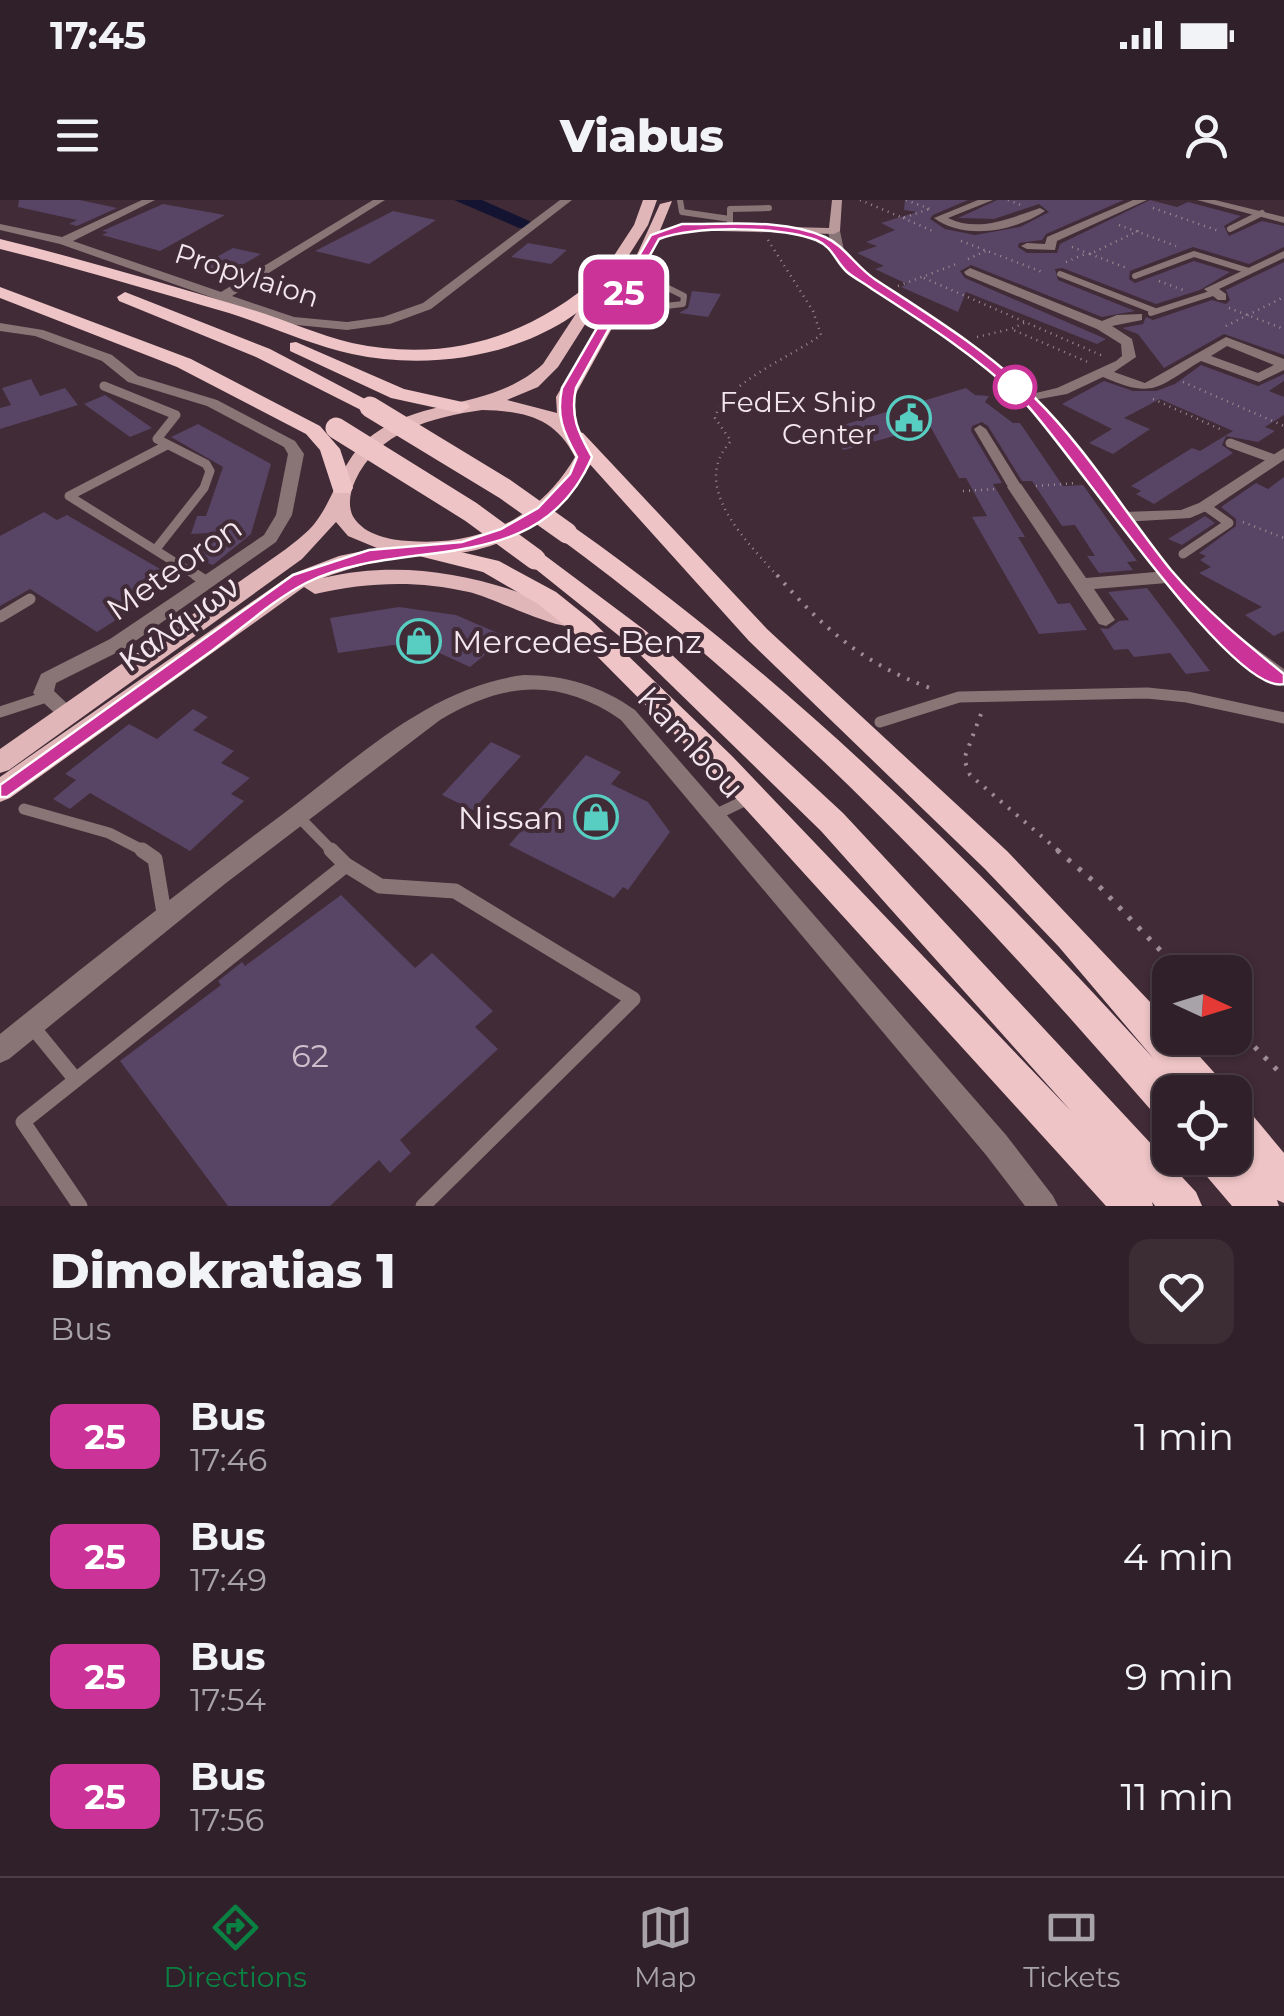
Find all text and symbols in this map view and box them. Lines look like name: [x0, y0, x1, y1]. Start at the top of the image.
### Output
text: 17:45: [50, 12, 146, 59]
icon: menu: [50, 108, 105, 163]
text: Viabus: [560, 108, 724, 163]
icon: person: [1179, 108, 1234, 163]
street label: Propylaion: [171, 236, 323, 314]
line badge: 25: [579, 259, 669, 324]
text: 25: [603, 271, 645, 314]
unlabelled marker: [994, 366, 1036, 408]
place label: FedEx Ship Center: [720, 385, 876, 451]
public building icon: FedEx Ship Center: [886, 395, 932, 441]
street label: Meteoron: [99, 507, 249, 629]
street label: Καλάμων: [112, 567, 246, 679]
shop icon: Mercedes-Benz: [396, 618, 442, 664]
place label: Mercedes-Benz: [452, 622, 702, 661]
street label: Kambou: [630, 678, 752, 806]
shop icon: Nissan: [573, 794, 619, 840]
place label: Nissan: [458, 798, 564, 837]
north arrow: [1152, 955, 1252, 1055]
map controls: [1152, 955, 1252, 1175]
house number: 62: [291, 1036, 329, 1075]
button: locate: [1152, 1075, 1252, 1175]
button: heart: [1129, 1239, 1234, 1344]
text: Dimokratias 1: [50, 1242, 396, 1300]
text: Bus: [50, 1309, 111, 1348]
text: Bus: [190, 1393, 265, 1440]
text: 1 min: [1134, 1413, 1234, 1460]
text: 25: [84, 1415, 126, 1458]
text: 17:46: [190, 1440, 267, 1479]
text: Bus: [190, 1513, 265, 1560]
text: 4 min: [1123, 1533, 1234, 1580]
text: 25: [84, 1535, 126, 1578]
text: 17:49: [190, 1560, 267, 1599]
text: Bus: [190, 1633, 265, 1680]
text: 9 min: [1125, 1653, 1234, 1700]
text: 25: [84, 1655, 126, 1698]
text: 17:54: [190, 1680, 266, 1719]
text: Bus: [190, 1753, 265, 1800]
text: 11 min: [1120, 1773, 1234, 1820]
text: 25: [84, 1775, 126, 1818]
text: 17:56: [190, 1800, 264, 1839]
tab: Directions: [164, 1900, 307, 1994]
tab: Map: [634, 1900, 696, 1994]
tab: Tickets: [1023, 1900, 1120, 1994]

